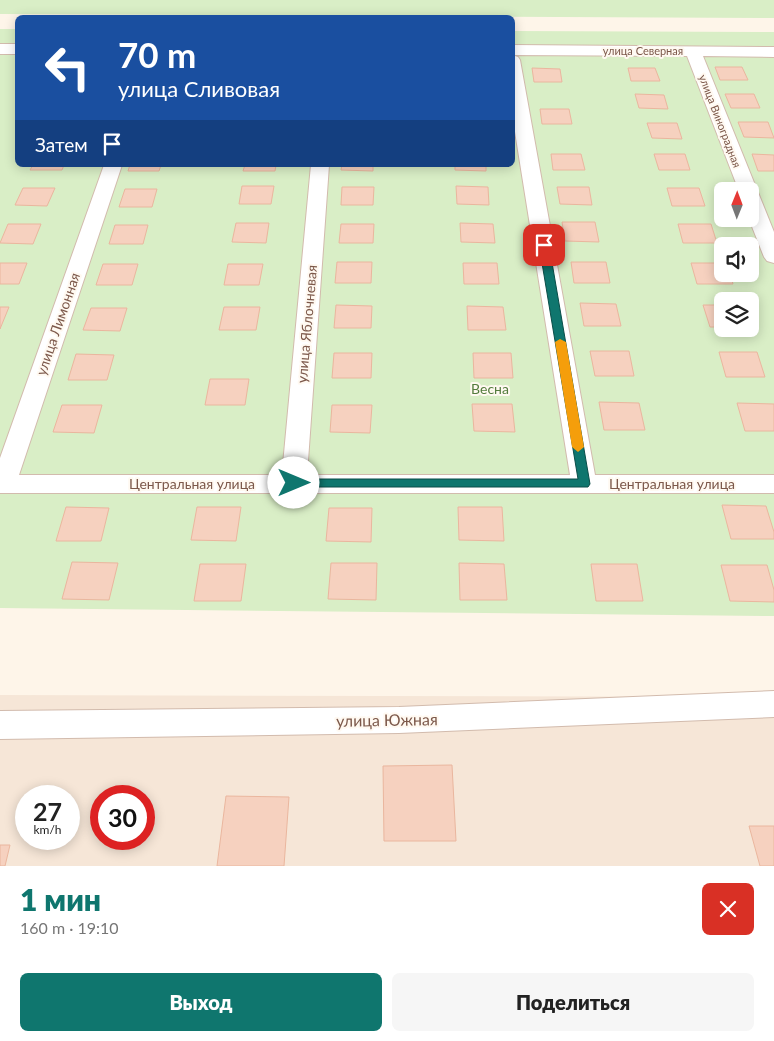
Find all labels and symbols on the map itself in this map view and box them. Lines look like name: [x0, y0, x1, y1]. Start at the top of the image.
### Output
street label: улица Северная: [603, 44, 683, 57]
street label: улица Виноградная: [697, 72, 744, 169]
north arrow: [714, 182, 759, 228]
pin: [523, 224, 565, 266]
street label: улица Яблочневая: [293, 264, 320, 384]
street label: улица Лимонная: [32, 270, 83, 377]
park label: Весна: [471, 380, 509, 397]
position arrow: [267, 456, 319, 508]
street label: Центральная улица: [129, 475, 255, 492]
street label: Центральная улица: [609, 475, 735, 492]
street label: улица Южная: [336, 709, 438, 730]
speed limit sign: 30: [90, 785, 155, 850]

